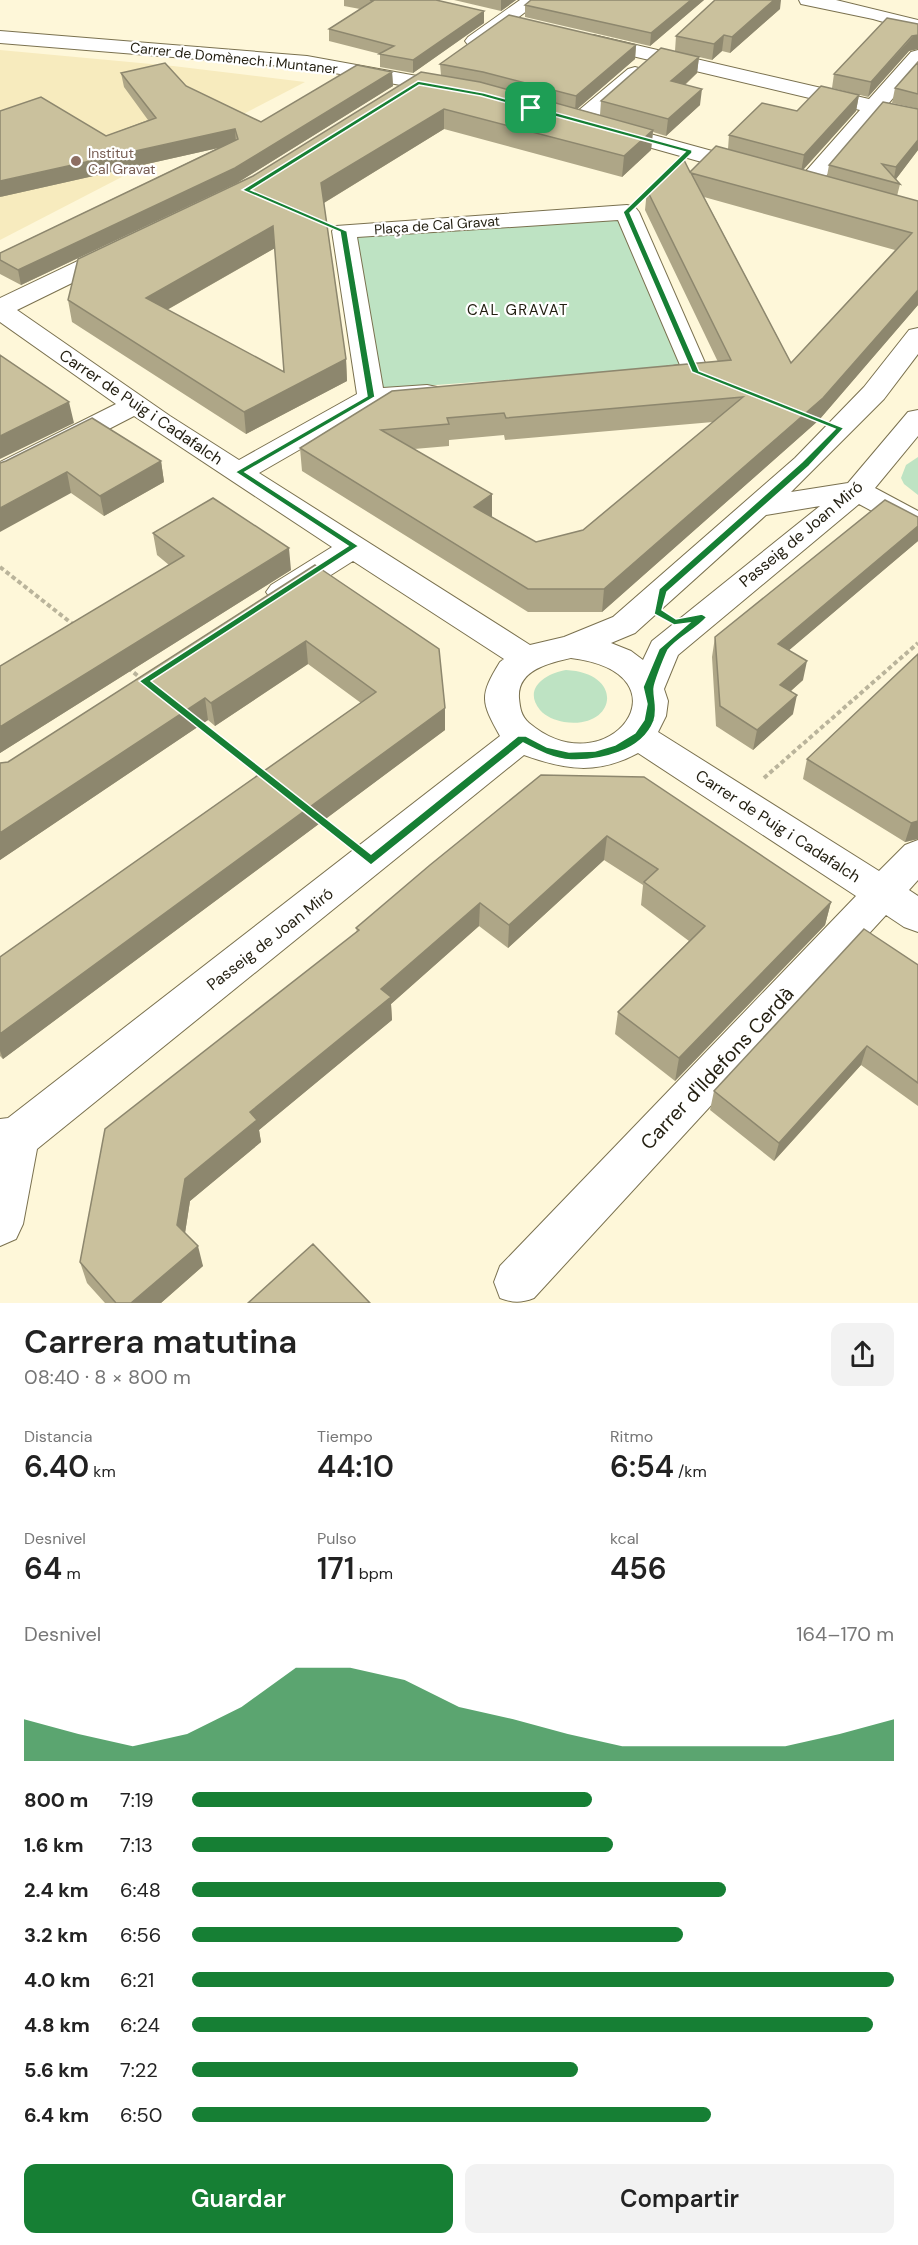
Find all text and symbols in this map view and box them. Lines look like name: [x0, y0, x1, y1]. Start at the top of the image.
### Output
street label: Carrer de Domènech i Muntaner: [129, 38, 339, 78]
pin: [505, 82, 556, 133]
icon: arrive: [514, 91, 547, 124]
place label: Institut Cal Gravat: [88, 144, 156, 178]
marker: Institut Cal Gravat: [69, 154, 83, 168]
street label: Plaça de Cal Gravat: [373, 212, 501, 238]
district label: CAL GRAVAT: [467, 300, 569, 320]
street label: Carrer de Puig i Cadafalch: [55, 344, 227, 470]
street label: Passeig de Joan Miró: [735, 476, 867, 592]
street label: Carrer de Puig i Cadafalch: [692, 765, 864, 887]
street label: Passeig de Joan Miró: [202, 883, 338, 995]
street label: Carrer d'Ildefons Cerdà: [635, 981, 799, 1155]
text: Carrera matutina: [24, 1320, 297, 1363]
button: share: [831, 1323, 894, 1386]
text: 08:40 · 8 × 800 m: [24, 1364, 191, 1390]
text: Distancia: [24, 1426, 92, 1447]
text: Tiempo: [317, 1426, 373, 1447]
text: Ritmo: [610, 1426, 653, 1447]
text: 6.40: [24, 1447, 89, 1486]
text: 44:10: [317, 1447, 394, 1486]
text: 6:54: [610, 1447, 674, 1486]
text: km: [89, 1461, 116, 1482]
text: /km: [674, 1461, 707, 1482]
text: Desnivel: [24, 1528, 86, 1549]
text: Pulso: [317, 1528, 357, 1549]
text: kcal: [610, 1528, 639, 1549]
text: 64: [24, 1549, 62, 1588]
text: 171: [317, 1549, 354, 1588]
text: 456: [610, 1549, 667, 1588]
text: m: [62, 1563, 81, 1584]
text: bpm: [354, 1563, 393, 1584]
text: Desnivel: [24, 1621, 101, 1647]
text: 164–170 m: [796, 1621, 894, 1647]
text: 800 m: [24, 1787, 88, 1813]
text: 7:19: [120, 1787, 154, 1813]
text: 1.6 km: [24, 1832, 83, 1858]
text: 7:13: [120, 1832, 153, 1858]
text: 2.4 km: [24, 1877, 89, 1903]
text: 6:48: [120, 1877, 161, 1903]
text: 3.2 km: [24, 1922, 88, 1948]
text: 6:56: [120, 1922, 161, 1948]
text: 4.0 km: [24, 1967, 90, 1993]
text: 6:21: [120, 1967, 154, 1993]
text: 4.8 km: [24, 2012, 90, 2038]
text: 6:24: [120, 2012, 160, 2038]
text: 5.6 km: [24, 2057, 89, 2083]
text: 7:22: [120, 2057, 158, 2083]
text: 6.4 km: [24, 2102, 89, 2128]
text: 6:50: [120, 2102, 162, 2128]
button: Guardar: [24, 2164, 453, 2233]
button: Compartir: [465, 2164, 894, 2233]

